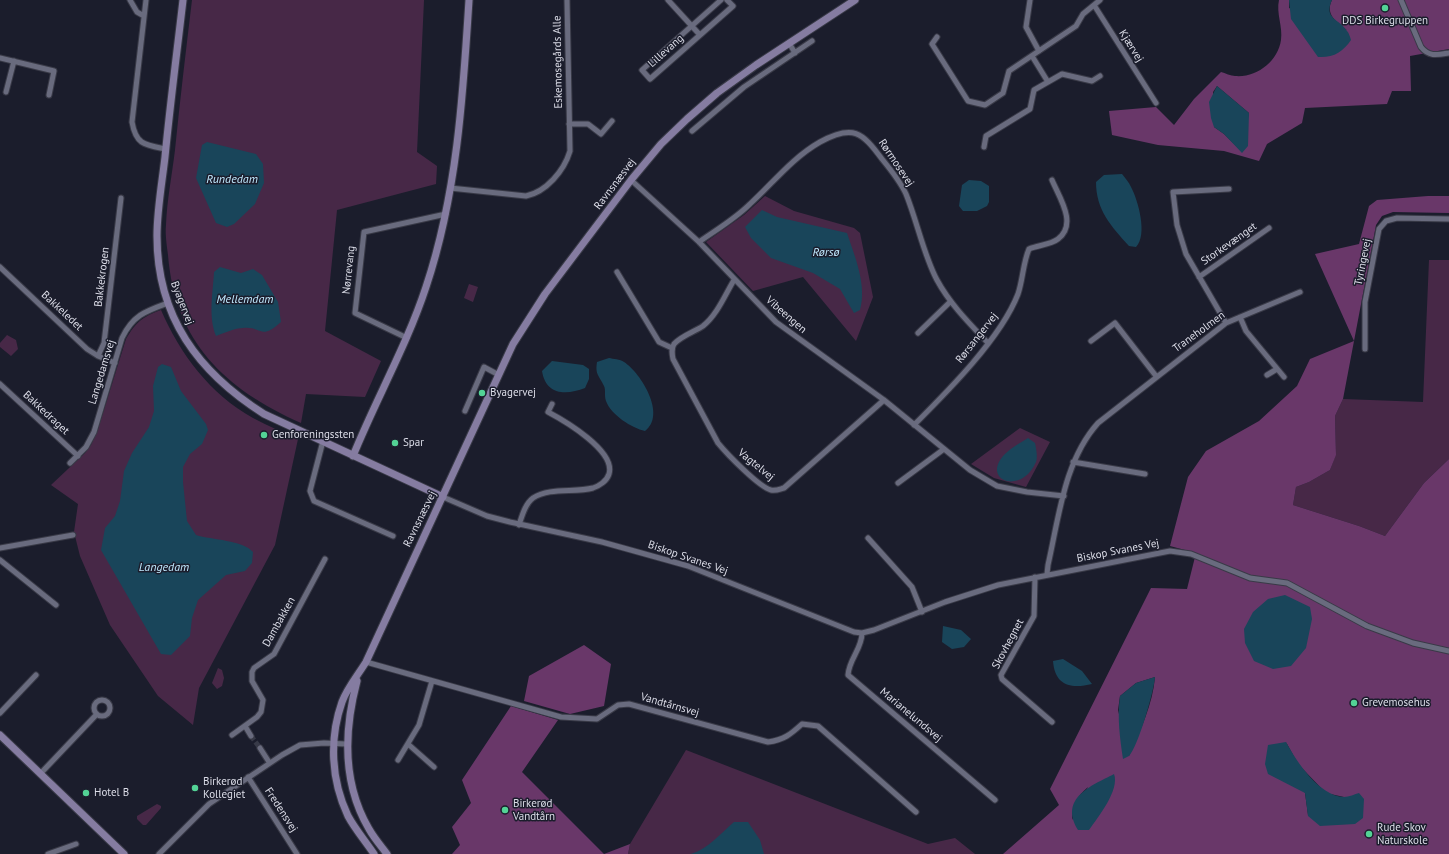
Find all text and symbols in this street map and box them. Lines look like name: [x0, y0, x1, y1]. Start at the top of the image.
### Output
marker: DDS Birkegruppen: [1380, 3, 1390, 13]
place label: DDS Birkegruppen: [1342, 14, 1428, 28]
street label: Eskemosegårds Alle: [551, 15, 565, 109]
street label: Kjærvej: [1116, 27, 1146, 65]
street label: Lillevang: [646, 32, 686, 70]
street label: Rørmosevej: [875, 137, 917, 189]
street label: Ravnsnæsvej: [591, 156, 639, 212]
water label: Rundedam: [206, 173, 258, 187]
street label: Storkevænget: [1199, 220, 1259, 268]
street label: Tyringevej: [1352, 237, 1374, 287]
street label: Nørrevang: [340, 245, 358, 295]
street label: Bakkekrogen: [92, 246, 112, 308]
water label: Rørsø: [813, 246, 839, 260]
street label: Byagervej: [168, 279, 196, 327]
street label: Bakkeledet: [39, 288, 85, 334]
water label: Mellemdam: [217, 293, 273, 307]
street label: Vibeengen: [763, 294, 809, 336]
street label: Traneholmen: [1170, 309, 1228, 355]
street label: Rørsangervej: [953, 310, 1001, 366]
street label: Langedamsvej: [86, 338, 118, 406]
place label: Byagervej: [490, 386, 536, 400]
street label: Bakkedraget: [20, 388, 72, 438]
marker: Byagervej: [477, 388, 487, 398]
place label: Genforeningssten: [272, 428, 354, 442]
marker: Genforeningssten: [259, 430, 269, 440]
place label: Spar: [403, 436, 424, 450]
marker: Spar: [390, 438, 400, 448]
street label: Vagtelvej: [735, 446, 777, 484]
street label: Ravnsnæsvej: [401, 489, 439, 549]
street label: Biskop Svanes Vej: [1076, 537, 1160, 565]
street label: Biskop Svanes Vej: [646, 538, 730, 578]
water label: Langedam: [139, 561, 189, 575]
street label: Dambakken: [260, 595, 298, 649]
street label: Skovhegnet: [989, 617, 1027, 671]
street label: Marianelundsvej: [877, 685, 945, 745]
street label: Vandtårnsvej: [639, 690, 701, 720]
place label: Grevemosehus: [1362, 696, 1430, 710]
marker: Grevemosehus: [1349, 698, 1359, 708]
place label: Birkerød Kollegiet: [203, 775, 245, 801]
marker: Birkerød Kollegiet: [190, 783, 200, 793]
street label: Fredensvej: [262, 785, 300, 835]
place label: Hotel B: [94, 786, 129, 800]
marker: Hotel B: [81, 788, 91, 798]
place label: Birkerød Vandtårn: [513, 797, 555, 823]
marker: Birkerød Vandtårn: [500, 805, 510, 815]
place label: Rude Skov Naturskole: [1377, 821, 1428, 847]
marker: Rude Skov Naturskole: [1364, 829, 1374, 839]

